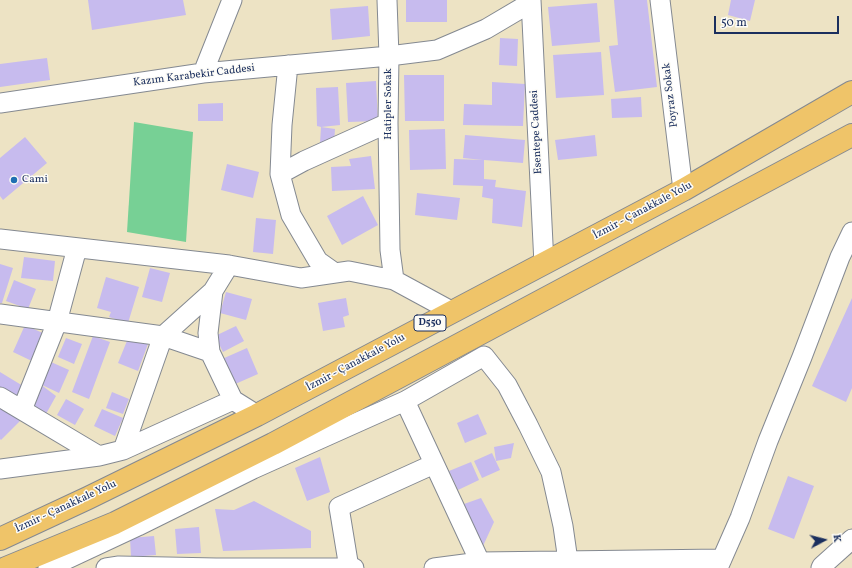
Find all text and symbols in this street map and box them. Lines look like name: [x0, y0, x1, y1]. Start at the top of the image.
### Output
scale bar: [716, 8, 841, 34]
text: 50 m: [721, 15, 747, 31]
street label: Kazım Karabekir Caddesi: [132, 62, 256, 90]
street label: Poyraz Sokak: [660, 62, 682, 128]
street label: Hatipler Sokak: [382, 68, 396, 140]
street label: Esentepe Caddesi: [528, 90, 546, 174]
place label: Cami: [22, 173, 48, 187]
marker: Cami: [9, 175, 19, 185]
street label: İzmir - Çanakkale Yolu: [591, 179, 695, 243]
road number: D550: [414, 315, 446, 331]
street label: İzmir - Çanakkale Yolu: [304, 331, 408, 395]
street label: İzmir - Çanakkale Yolu: [13, 478, 119, 536]
north arrow: [804, 520, 844, 560]
text: K: [828, 534, 844, 543]

